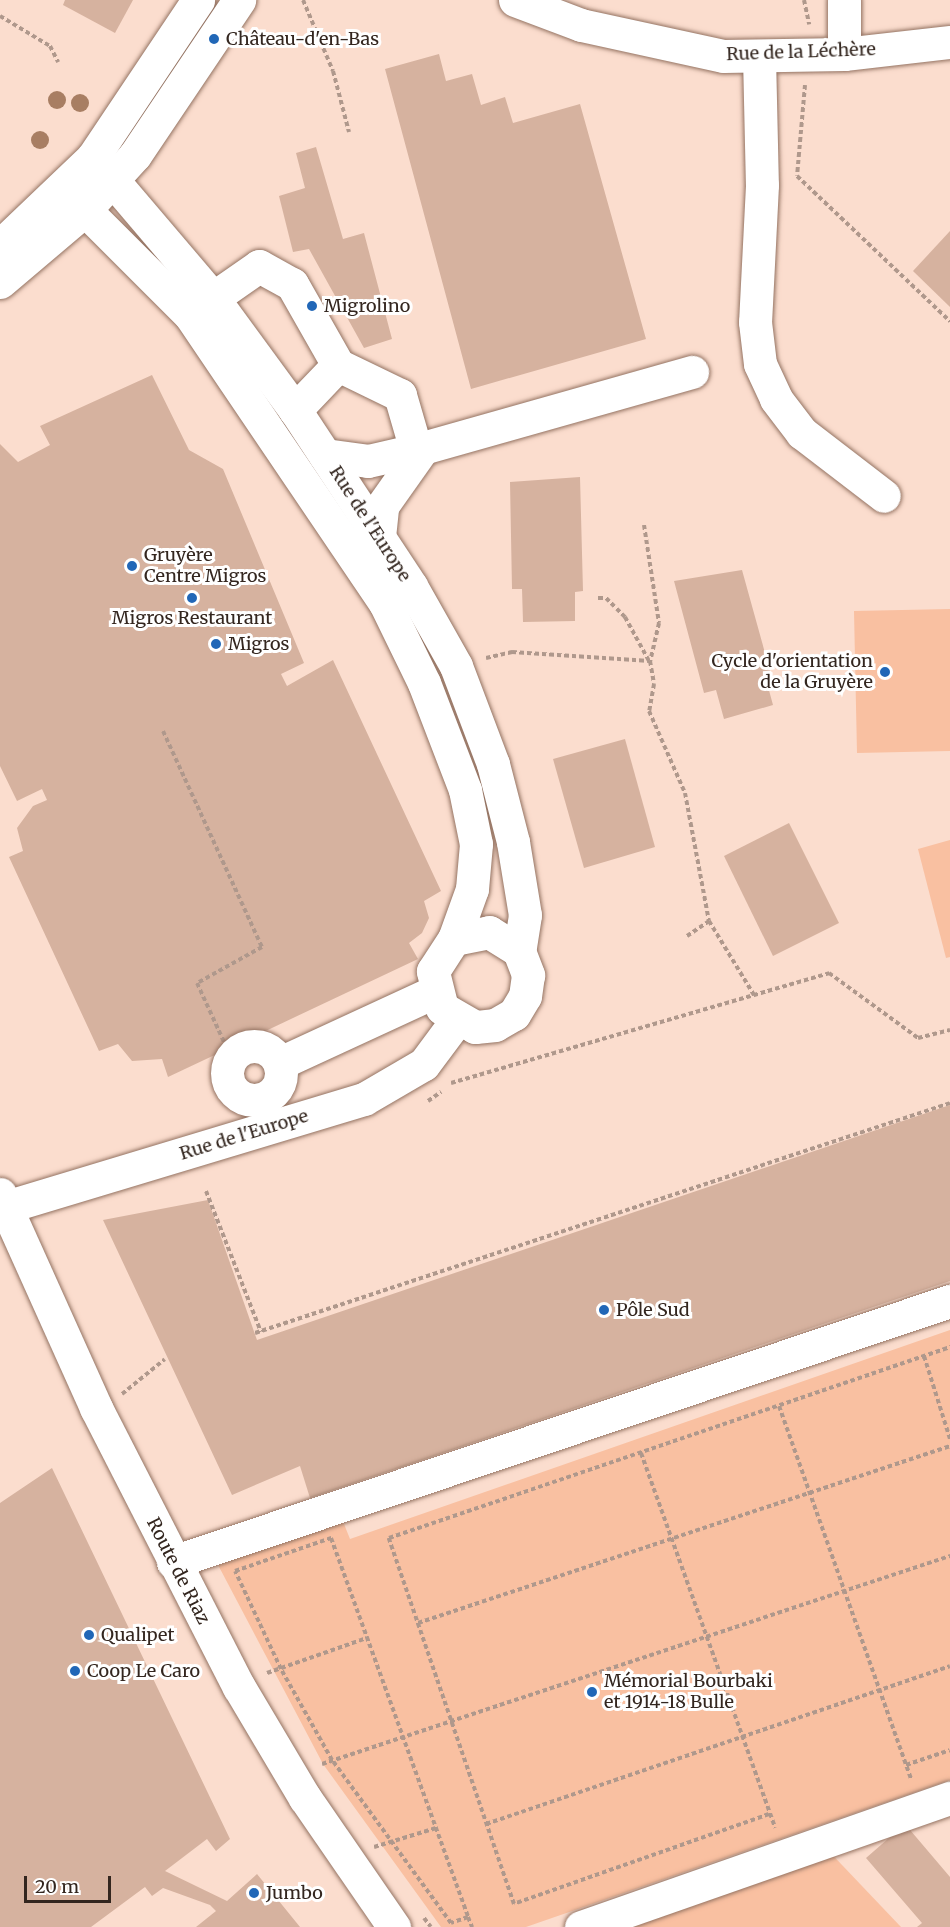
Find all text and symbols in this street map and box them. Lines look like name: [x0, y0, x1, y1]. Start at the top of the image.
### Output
place label: Château-d'en-Bas: [226, 28, 379, 50]
marker: Château-d'en-Bas: [207, 32, 221, 46]
street label: Rue de la Léchère: [726, 39, 876, 65]
place label: Migrolino: [324, 295, 410, 317]
marker: Migrolino: [305, 299, 319, 313]
street label: Rue de l'Europe: [325, 462, 415, 586]
place label: Gruyère Centre Migros: [144, 545, 266, 588]
marker: Gruyère Centre Migros: [125, 559, 139, 573]
marker: Migros Restaurant: [185, 591, 199, 605]
place label: Migros Restaurant: [112, 607, 272, 629]
place label: Migros: [228, 633, 289, 655]
marker: Migros: [209, 637, 223, 651]
place label: Cycle d'orientation de la Gruyère: [711, 651, 873, 694]
marker: Cycle d'orientation de la Gruyère: [878, 665, 892, 679]
street label: Rue de l'Europe: [177, 1105, 311, 1165]
place label: Pôle Sud: [616, 1299, 690, 1321]
marker: Pôle Sud: [597, 1303, 611, 1317]
street label: Route de Riaz: [142, 1514, 214, 1628]
place label: Qualipet: [101, 1624, 174, 1646]
marker: Qualipet: [82, 1628, 96, 1642]
place label: Coop Le Caro: [87, 1660, 200, 1682]
marker: Coop Le Caro: [68, 1664, 82, 1678]
place label: Mémorial Bourbaki et 1914-18 Bulle: [604, 1671, 773, 1714]
marker: Mémorial Bourbaki et 1914-18 Bulle: [585, 1685, 599, 1699]
scale bar: [27, 1864, 114, 1902]
text: 20 m: [35, 1875, 79, 1898]
place label: Jumbo: [266, 1882, 323, 1904]
marker: Jumbo: [247, 1886, 261, 1900]

